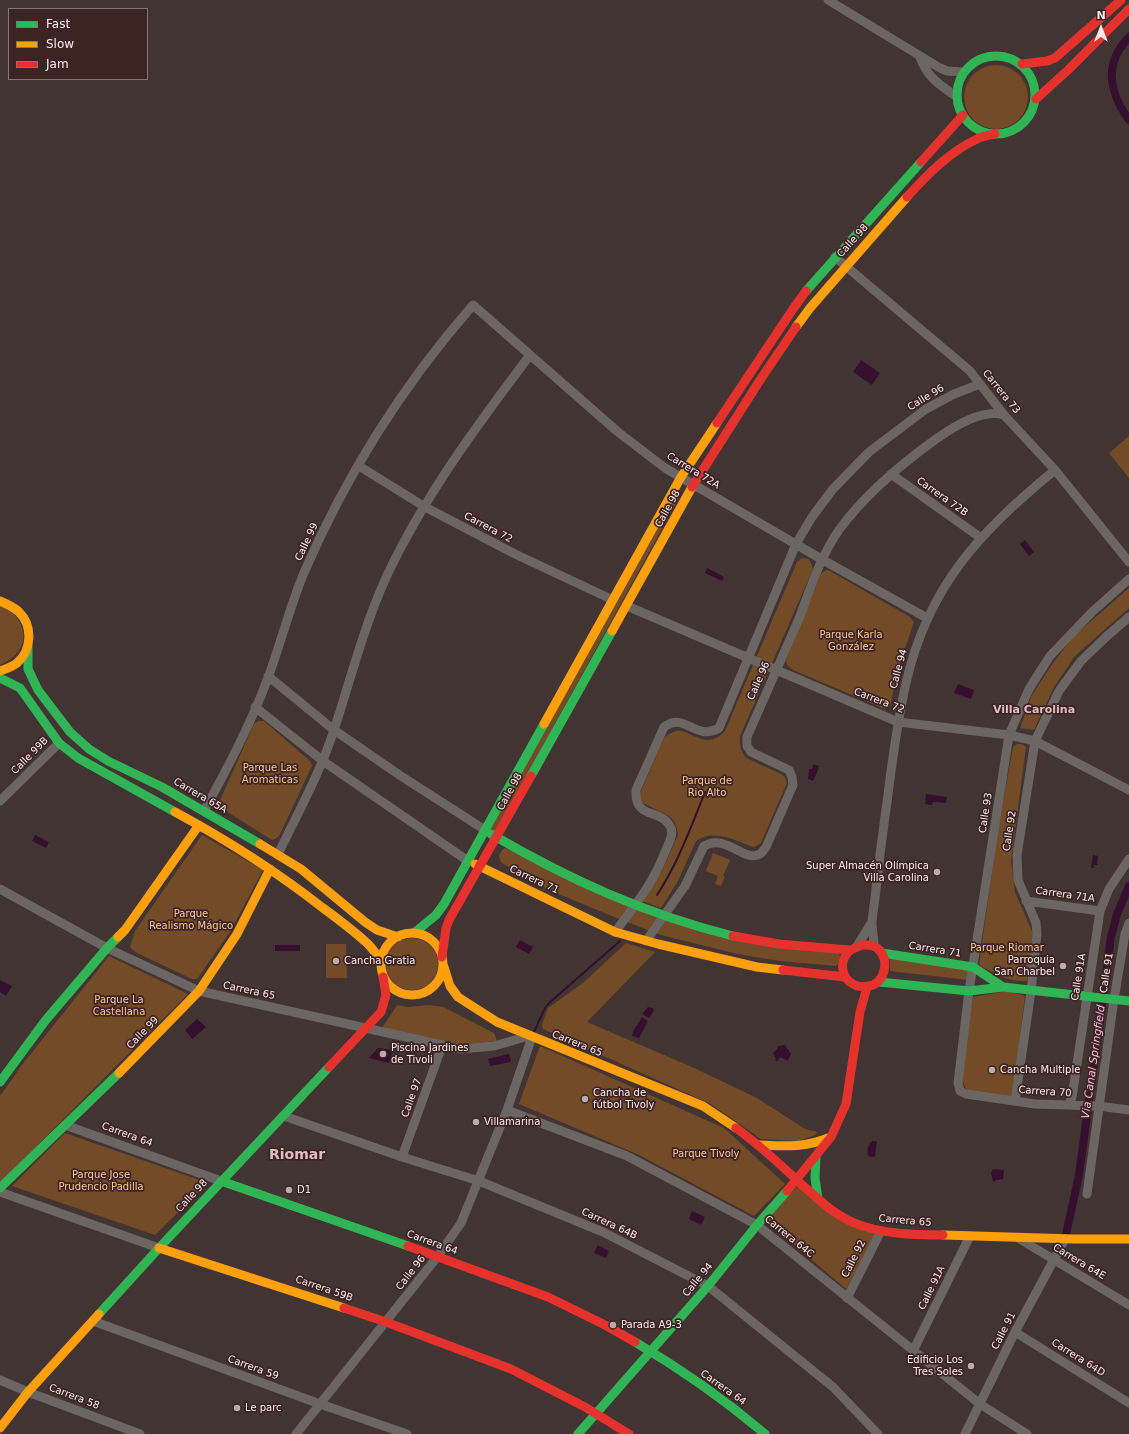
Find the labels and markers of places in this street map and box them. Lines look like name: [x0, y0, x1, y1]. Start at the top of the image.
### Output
place label: Super Almacén Olímpica Villa Carolina: [806, 860, 929, 884]
marker: Super Almacén Olímpica Villa Carolina: [932, 867, 942, 877]
place label: Parroquia San Charbel: [994, 954, 1055, 978]
place label: Cancha Gratia: [344, 955, 415, 967]
marker: Cancha Gratia: [331, 956, 341, 966]
marker: Parroquia San Charbel: [1058, 961, 1068, 971]
place label: Piscina Jardines de Tivoli: [391, 1042, 469, 1066]
marker: Piscina Jardines de Tivoli: [378, 1049, 388, 1059]
place label: Cancha Multiple: [1000, 1064, 1080, 1076]
marker: Cancha Multiple: [987, 1065, 997, 1075]
place label: Cancha de fútbol Tivoly: [593, 1087, 655, 1110]
marker: Cancha de fútbol Tivoly: [580, 1094, 590, 1104]
place label: Villamarina: [484, 1116, 540, 1128]
marker: Villamarina: [471, 1117, 481, 1127]
place label: D1: [297, 1184, 311, 1196]
marker: D1: [284, 1185, 294, 1195]
place label: Parada A9-3: [621, 1319, 682, 1331]
marker: Parada A9-3: [608, 1320, 618, 1330]
place label: Edificio Los Tres Soles: [907, 1354, 963, 1378]
marker: Edificio Los Tres Soles: [966, 1361, 976, 1371]
place label: Le parc: [245, 1402, 282, 1414]
marker: Le parc: [232, 1403, 242, 1413]

